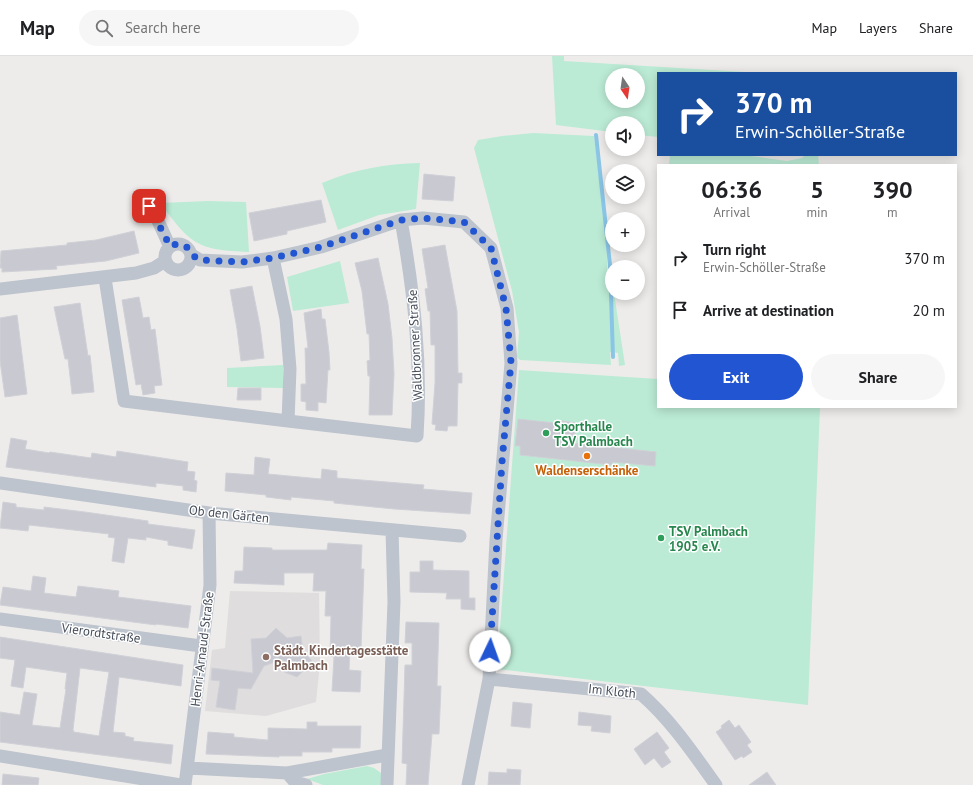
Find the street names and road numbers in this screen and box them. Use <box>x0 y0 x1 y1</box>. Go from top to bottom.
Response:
street label: Waldbronner Straße <box>404 289 426 401</box>
street label: Ob den Gärten <box>188 501 270 527</box>
street label: Henri-Arnaud-Straße <box>187 591 217 707</box>
street label: Vierordtstraße <box>59 619 142 647</box>
street label: Im Kloth <box>587 680 637 702</box>

